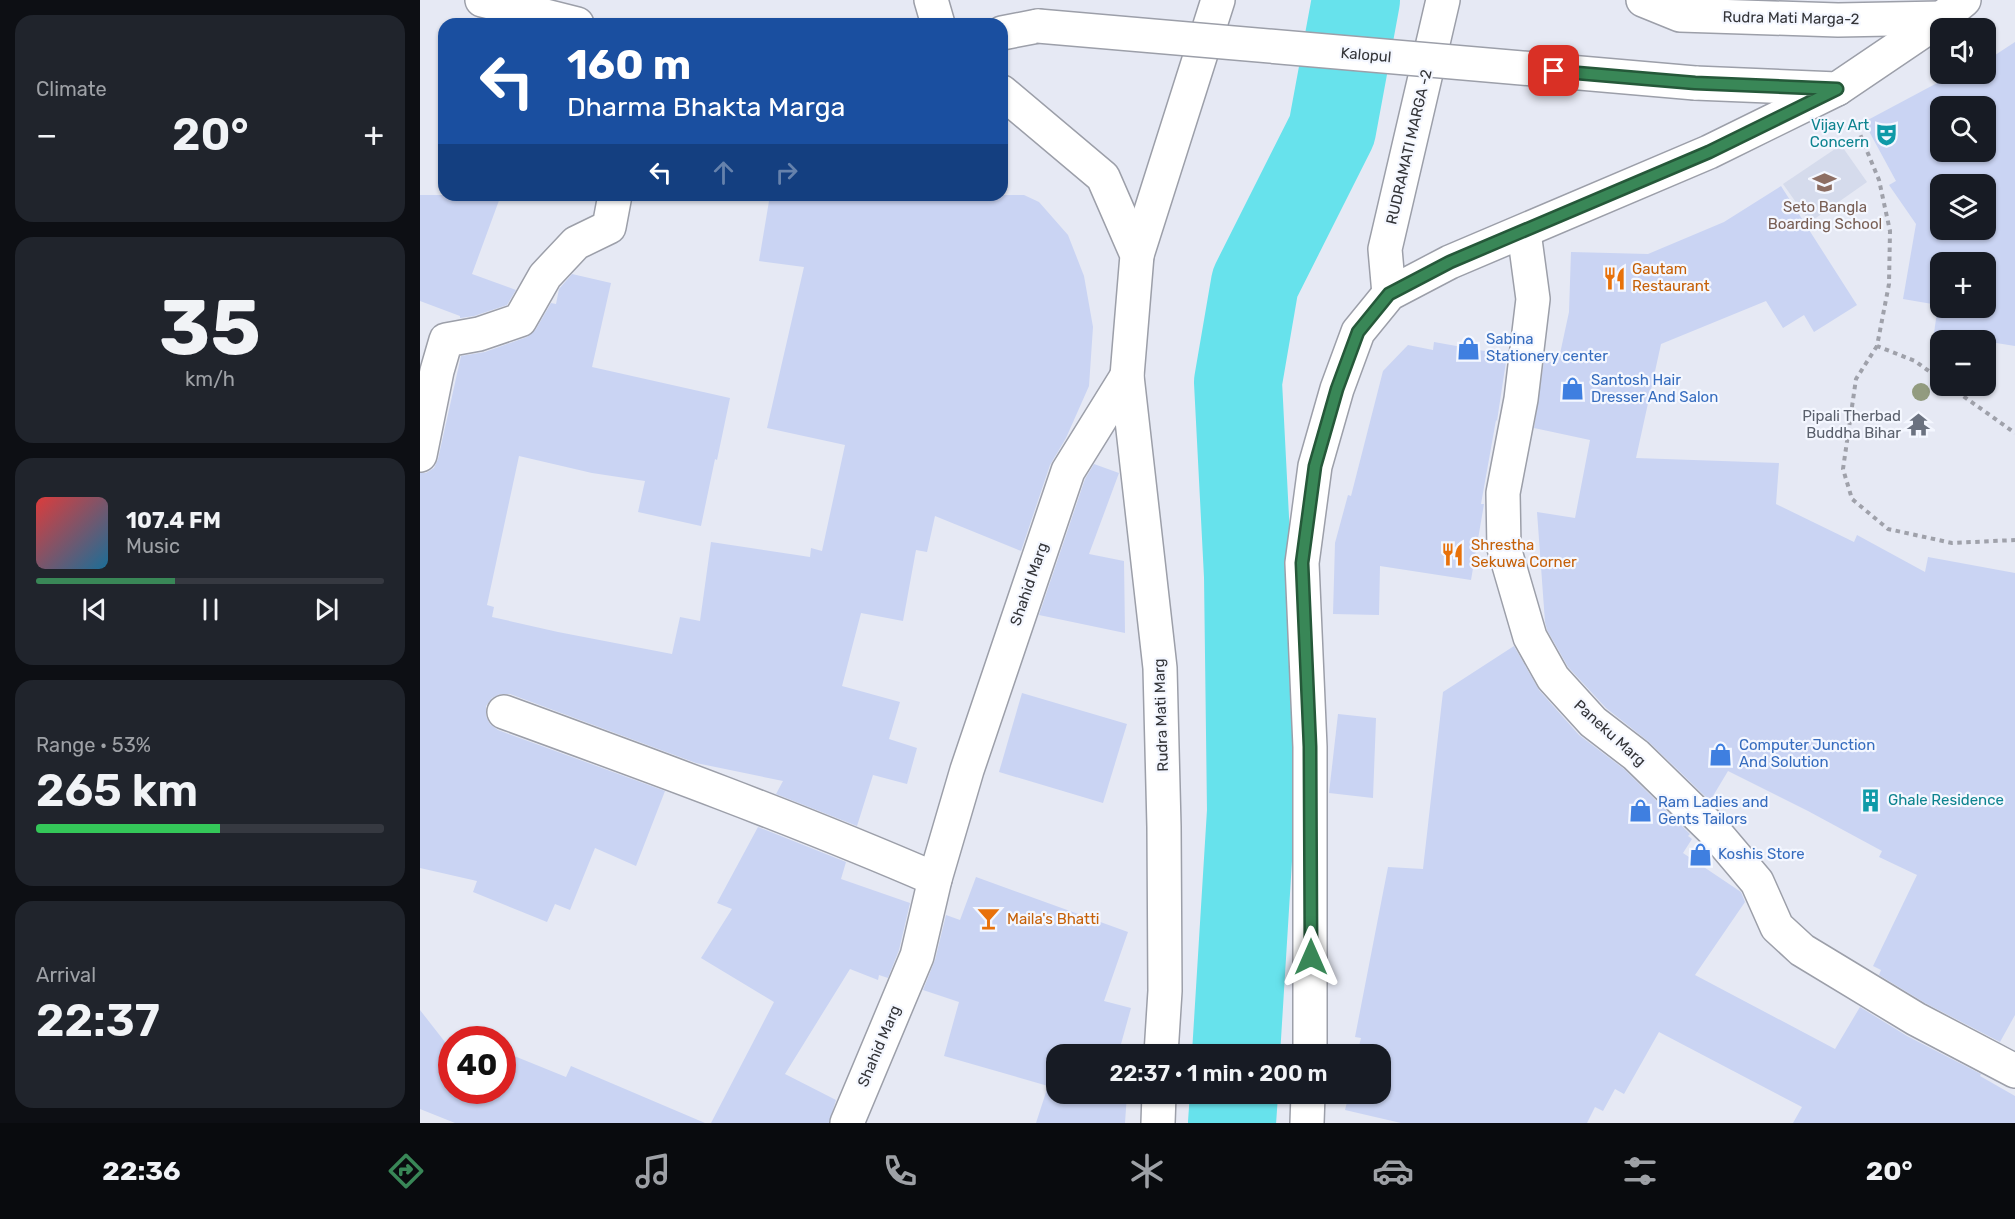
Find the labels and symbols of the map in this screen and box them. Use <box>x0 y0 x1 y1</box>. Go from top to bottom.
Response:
street label: Rudra Mati Marga-2 <box>1722 8 1860 28</box>
street label: Kalopul <box>1340 44 1392 66</box>
pin <box>1528 45 1579 96</box>
street label: RUDRAMATI MARGA -2 <box>1382 68 1436 226</box>
place label: Vijay Art Concern <box>1810 116 1869 151</box>
theatre icon: Vijay Art Concern <box>1874 121 1900 147</box>
school or university icon: Seto Bangla Boarding School <box>1812 170 1838 196</box>
place label: Seto Bangla Boarding School <box>1768 198 1882 233</box>
place label: Gautam Restaurant <box>1632 260 1710 295</box>
restaurant icon: Gautam Restaurant <box>1601 265 1627 291</box>
place label: Sabina Stationery center <box>1486 330 1608 365</box>
shop icon: Sabina Stationery center <box>1455 335 1481 361</box>
place label: Santosh Hair Dresser And Salon <box>1591 371 1718 406</box>
shop icon: Santosh Hair Dresser And Salon <box>1560 376 1586 402</box>
place label: Pipali Therbad Buddha Bihar <box>1802 407 1901 442</box>
temple icon: Pipali Therbad Buddha Bihar <box>1906 412 1932 438</box>
place label: Shrestha Sekuwa Corner <box>1471 536 1577 571</box>
street label: Shahid Marg <box>1006 540 1052 628</box>
restaurant icon: Shrestha Sekuwa Corner <box>1440 541 1466 567</box>
street label: Rudra Mati Marg <box>1150 658 1172 772</box>
street label: Paneku Marg <box>1570 696 1650 770</box>
place label: Computer Junction And Solution <box>1739 736 1875 771</box>
shop icon: Computer Junction And Solution <box>1708 741 1734 767</box>
building icon: Ghale Residence <box>1857 787 1883 813</box>
place label: Ghale Residence <box>1888 791 2004 809</box>
place label: Ram Ladies and Gents Tailors <box>1658 793 1768 828</box>
shop icon: Ram Ladies and Gents Tailors <box>1627 798 1653 824</box>
shop icon: Koshis Store <box>1687 841 1713 867</box>
place label: Koshis Store <box>1718 845 1805 863</box>
bar icon: Maila's Bhatti <box>976 906 1002 932</box>
place label: Maila's Bhatti <box>1007 910 1099 928</box>
position arrow <box>1279 925 1343 989</box>
street label: Shahid Marg <box>854 1003 904 1089</box>
speed limit sign: 40 <box>438 1026 516 1104</box>

